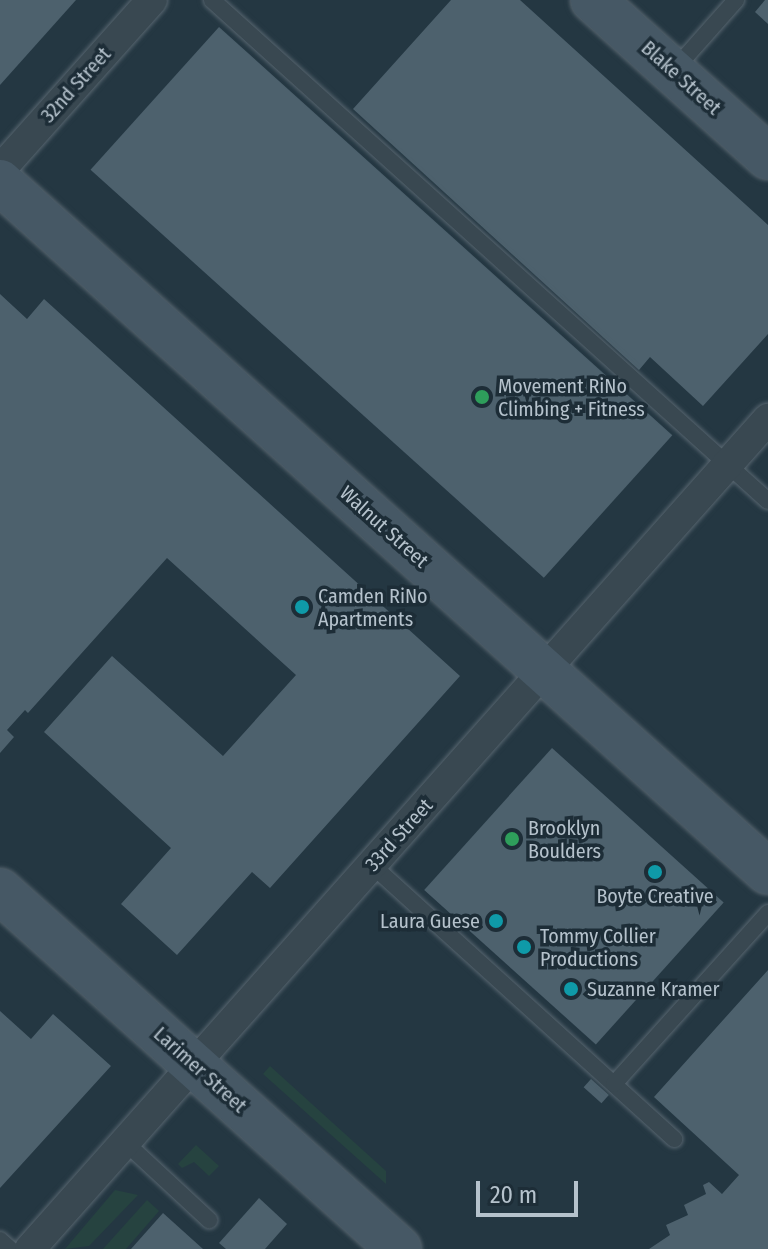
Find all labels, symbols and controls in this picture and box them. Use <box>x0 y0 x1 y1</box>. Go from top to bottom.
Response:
street label: Blake Street <box>636 36 726 120</box>
street label: 32nd Street <box>36 42 116 128</box>
place label: Movement RiNo Climbing + Fitness <box>498 374 645 421</box>
marker: Movement RiNo Climbing + Fitness <box>473 388 491 406</box>
street label: Walnut Street <box>335 481 433 573</box>
place label: Camden RiNo Apartments <box>318 584 428 631</box>
marker: Camden RiNo Apartments <box>293 598 311 616</box>
street label: 33rd Street <box>360 794 438 876</box>
place label: Brooklyn Boulders <box>528 816 601 863</box>
marker: Brooklyn Boulders <box>503 830 521 848</box>
marker: Boyte Creative <box>646 863 664 881</box>
place label: Boyte Creative <box>596 884 714 908</box>
place label: Laura Guese <box>380 909 480 933</box>
marker: Laura Guese <box>487 912 505 930</box>
place label: Tommy Collier Productions <box>540 924 656 971</box>
marker: Tommy Collier Productions <box>515 938 533 956</box>
place label: Suzanne Kramer <box>587 977 719 1001</box>
marker: Suzanne Kramer <box>562 980 580 998</box>
street label: Larimer Street <box>149 1022 251 1118</box>
scale bar <box>480 1165 582 1215</box>
text: 20 m <box>490 1181 537 1209</box>

